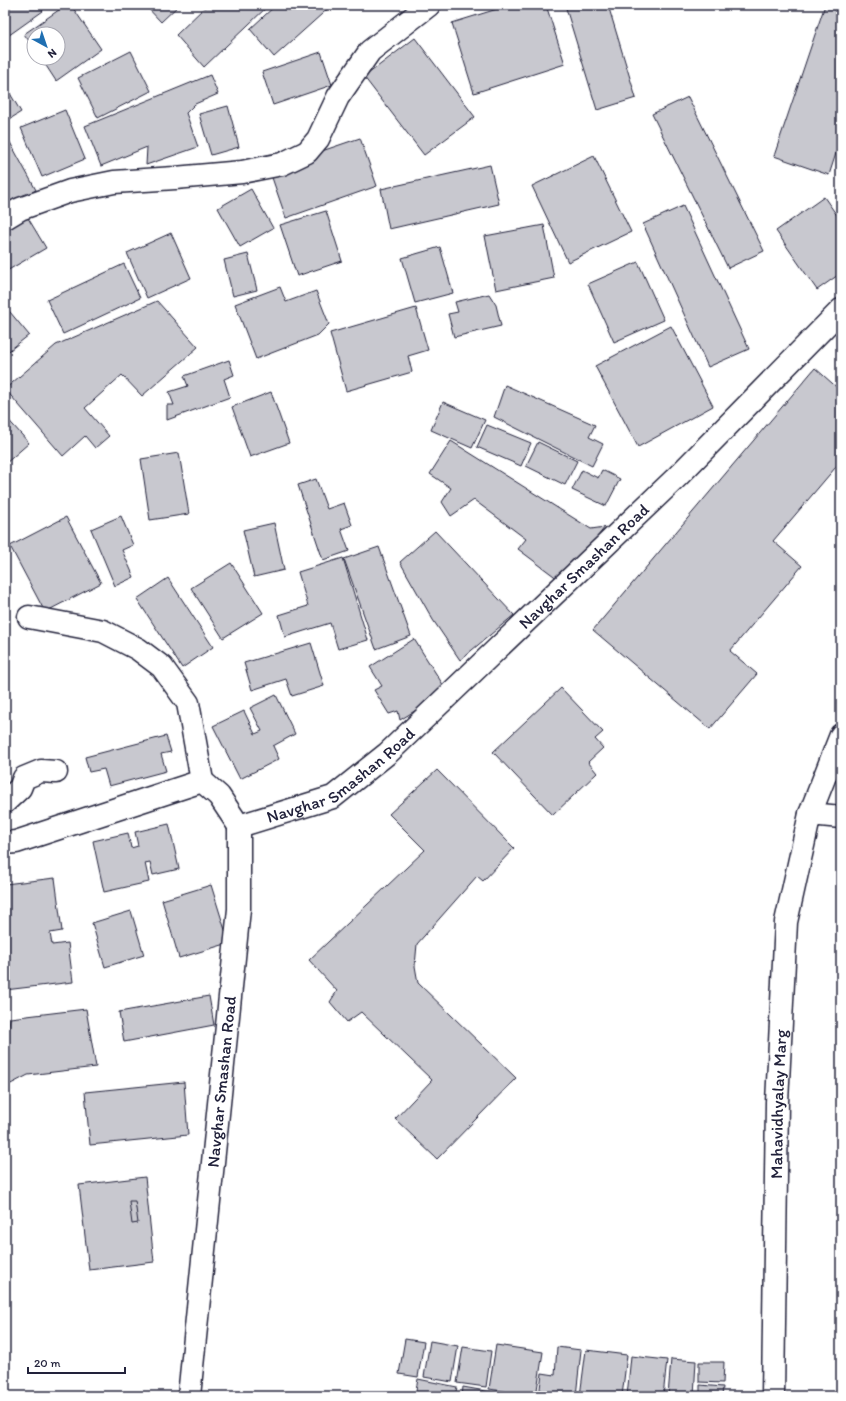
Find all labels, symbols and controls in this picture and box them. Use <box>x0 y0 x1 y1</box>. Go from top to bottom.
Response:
north arrow <box>26 26 66 66</box>
text: N <box>45 46 59 61</box>
street label: Navghar Smashan Road <box>514 499 653 633</box>
street label: Navghar Smashan Road <box>264 723 419 827</box>
street label: Navghar Smashan Road <box>203 994 240 1168</box>
street label: Mahavidhyalay Marg <box>766 1029 791 1179</box>
scale bar <box>28 1349 125 1375</box>
text: 20 m <box>34 1356 61 1370</box>

